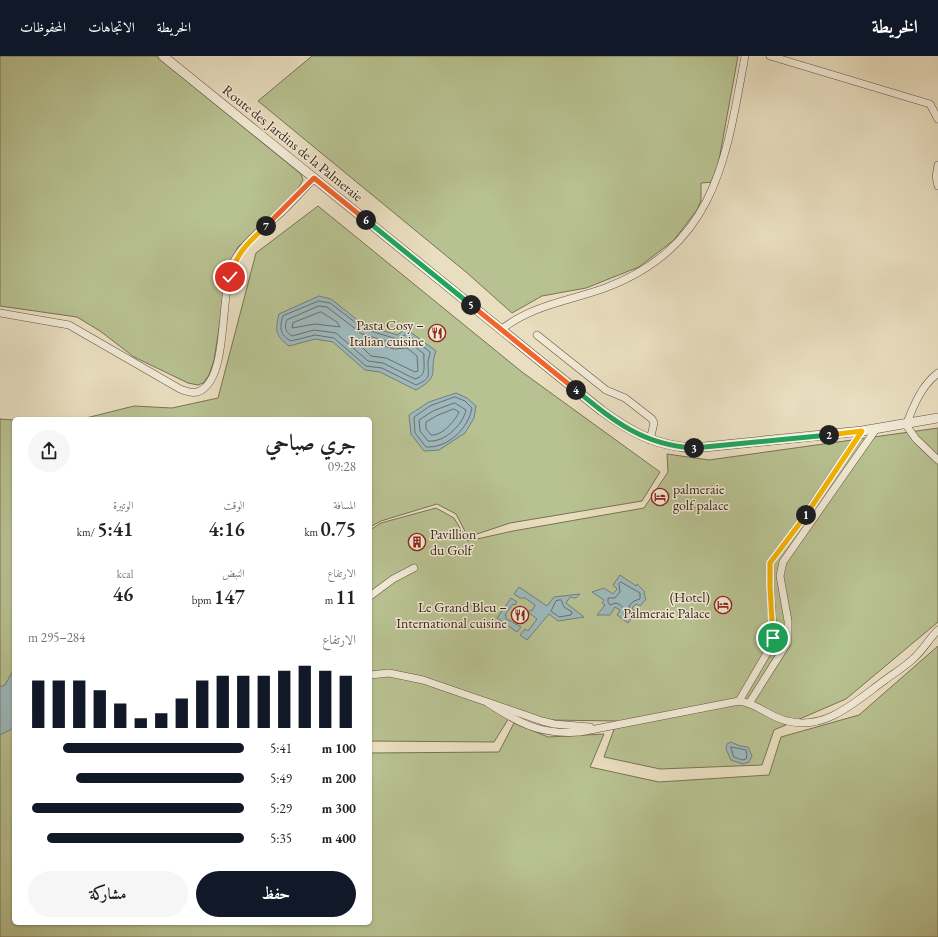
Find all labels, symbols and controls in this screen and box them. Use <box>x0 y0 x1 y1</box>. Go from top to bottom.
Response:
text: الخريطة <box>872 14 918 39</box>
text: المحفوظات <box>20 18 66 36</box>
text: الاتجاهات <box>88 18 135 36</box>
text: الخريطة <box>157 18 191 36</box>
street label: Route des Jardins de la Palmeraie <box>219 81 367 206</box>
pin: 6 <box>356 210 376 230</box>
text: 6 <box>363 213 369 227</box>
pin: 7 <box>256 216 276 236</box>
text: 7 <box>263 219 269 233</box>
pin <box>213 260 247 294</box>
icon: check <box>219 266 241 288</box>
pin: 5 <box>461 295 481 315</box>
text: 5 <box>468 298 474 312</box>
place label: Pasta Cosy – Italian cuisine <box>349 316 425 350</box>
restaurant icon: Pasta Cosy – Italian cuisine <box>427 323 447 343</box>
pin: 4 <box>566 380 586 400</box>
text: 4 <box>573 383 579 397</box>
pin: 2 <box>819 425 839 445</box>
text: جري صباحي <box>265 428 356 457</box>
text: 2 <box>826 428 832 442</box>
button: share <box>28 430 70 472</box>
pin: 3 <box>684 438 704 458</box>
text: 3 <box>691 441 697 455</box>
text: 09:28 <box>328 458 356 475</box>
place label: palmeraie golf palace <box>673 480 729 514</box>
hotel icon: palmeraie golf palace <box>650 487 670 507</box>
text: الوتيرة <box>113 498 133 512</box>
text: الوقت <box>224 498 245 512</box>
text: المسافة <box>334 498 356 512</box>
pin: 1 <box>796 505 816 525</box>
text: 1 <box>803 508 809 522</box>
text: 5:41 <box>97 516 133 542</box>
text: 4:16 <box>208 516 245 542</box>
text: 0.75 <box>320 516 356 542</box>
text: /km <box>77 525 97 539</box>
text: km <box>304 525 320 539</box>
place label: Pavillion du Golf <box>430 525 477 559</box>
building icon: Pavillion du Golf <box>407 532 427 552</box>
text: النبض <box>222 566 245 580</box>
text: الارتفاع <box>327 566 356 580</box>
text: kcal <box>117 567 133 581</box>
text: 46 <box>113 581 133 607</box>
text: 147 <box>214 584 245 610</box>
text: 11 <box>335 584 356 610</box>
place label: (Hotel) Palmeraie Palace <box>623 588 711 622</box>
text: bpm <box>192 593 214 607</box>
text: m <box>325 593 335 607</box>
hotel icon: (Hotel) Palmeraie Palace <box>713 595 733 615</box>
place label: Le Grand Bleu – International cuisine <box>396 598 508 632</box>
restaurant icon: Le Grand Bleu – International cuisine <box>510 605 530 625</box>
pin <box>756 621 790 655</box>
icon: arrive <box>762 627 784 649</box>
text: 284–295 m <box>28 629 85 646</box>
text: الارتفاع <box>322 631 356 648</box>
text: 5:41 <box>270 740 292 757</box>
text: 100 m <box>322 740 356 757</box>
text: 5:49 <box>270 770 292 787</box>
text: 200 m <box>322 770 356 787</box>
text: 5:29 <box>270 800 292 817</box>
text: 300 m <box>322 800 356 817</box>
text: 5:35 <box>270 830 292 847</box>
text: 400 m <box>322 830 356 847</box>
button: مشاركة <box>28 871 188 917</box>
button: حفظ <box>196 871 356 917</box>

